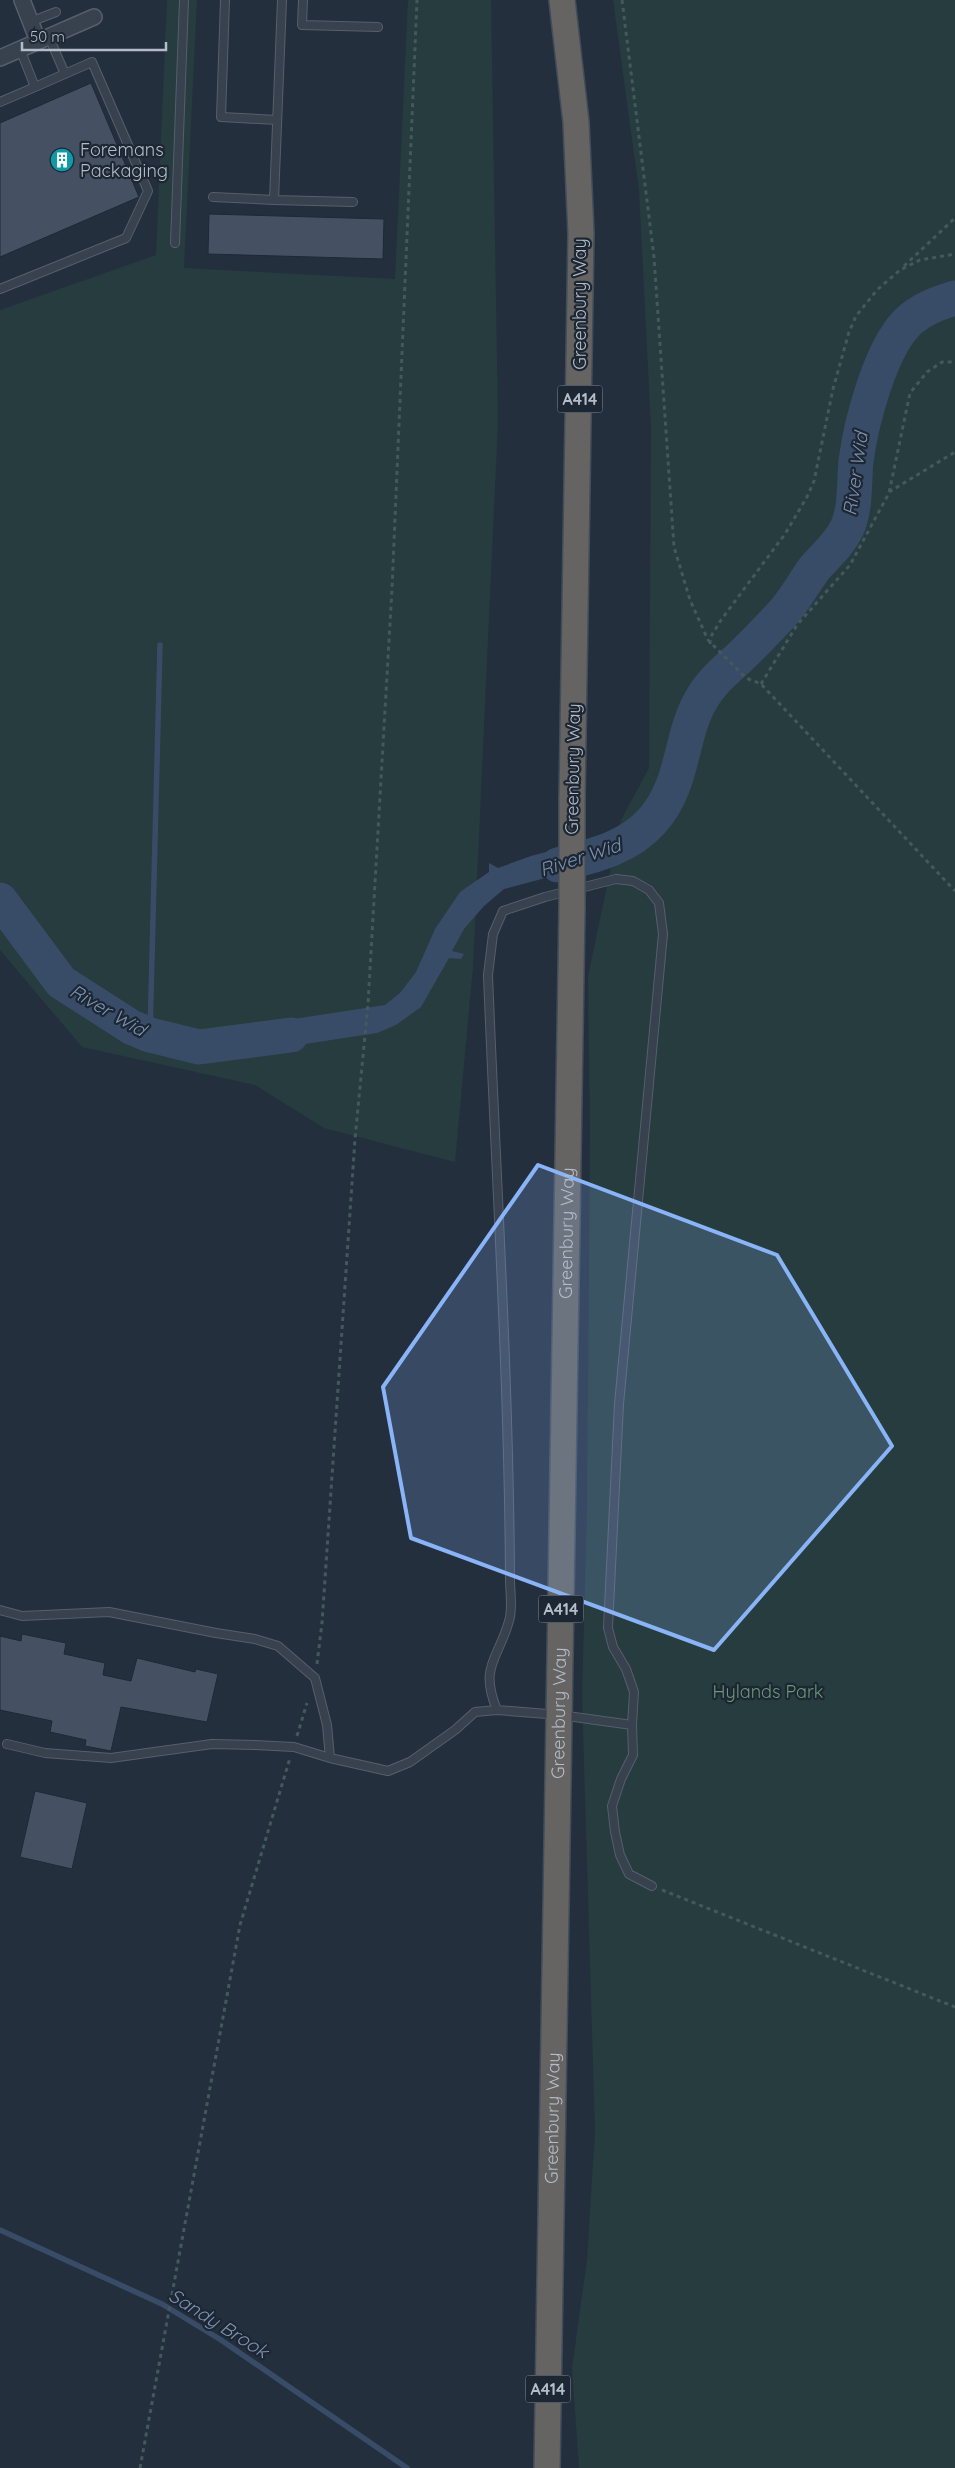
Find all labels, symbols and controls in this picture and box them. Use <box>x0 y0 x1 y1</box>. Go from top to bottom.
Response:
scale bar <box>22 20 166 52</box>
text: 50 m <box>30 27 65 46</box>
place label: Foremans Packaging <box>80 138 168 182</box>
building icon: Foremans Packaging <box>49 147 75 173</box>
street label: Greenbury Way <box>568 238 591 370</box>
road number: A414 <box>558 386 602 412</box>
water label: River Wid <box>837 428 873 517</box>
street label: Greenbury Way <box>560 703 585 835</box>
water label: River Wid <box>536 832 626 881</box>
water label: River Wid <box>66 979 152 1043</box>
street label: Greenbury Way <box>554 1167 579 1299</box>
road number: A414 <box>538 1596 584 1622</box>
street label: Greenbury Way <box>546 1647 571 1779</box>
park label: Hylands Park <box>712 1680 824 1703</box>
street label: Greenbury Way <box>540 2052 565 2184</box>
water label: Sandy Brook <box>165 2283 275 2364</box>
road number: A414 <box>526 2376 570 2402</box>

